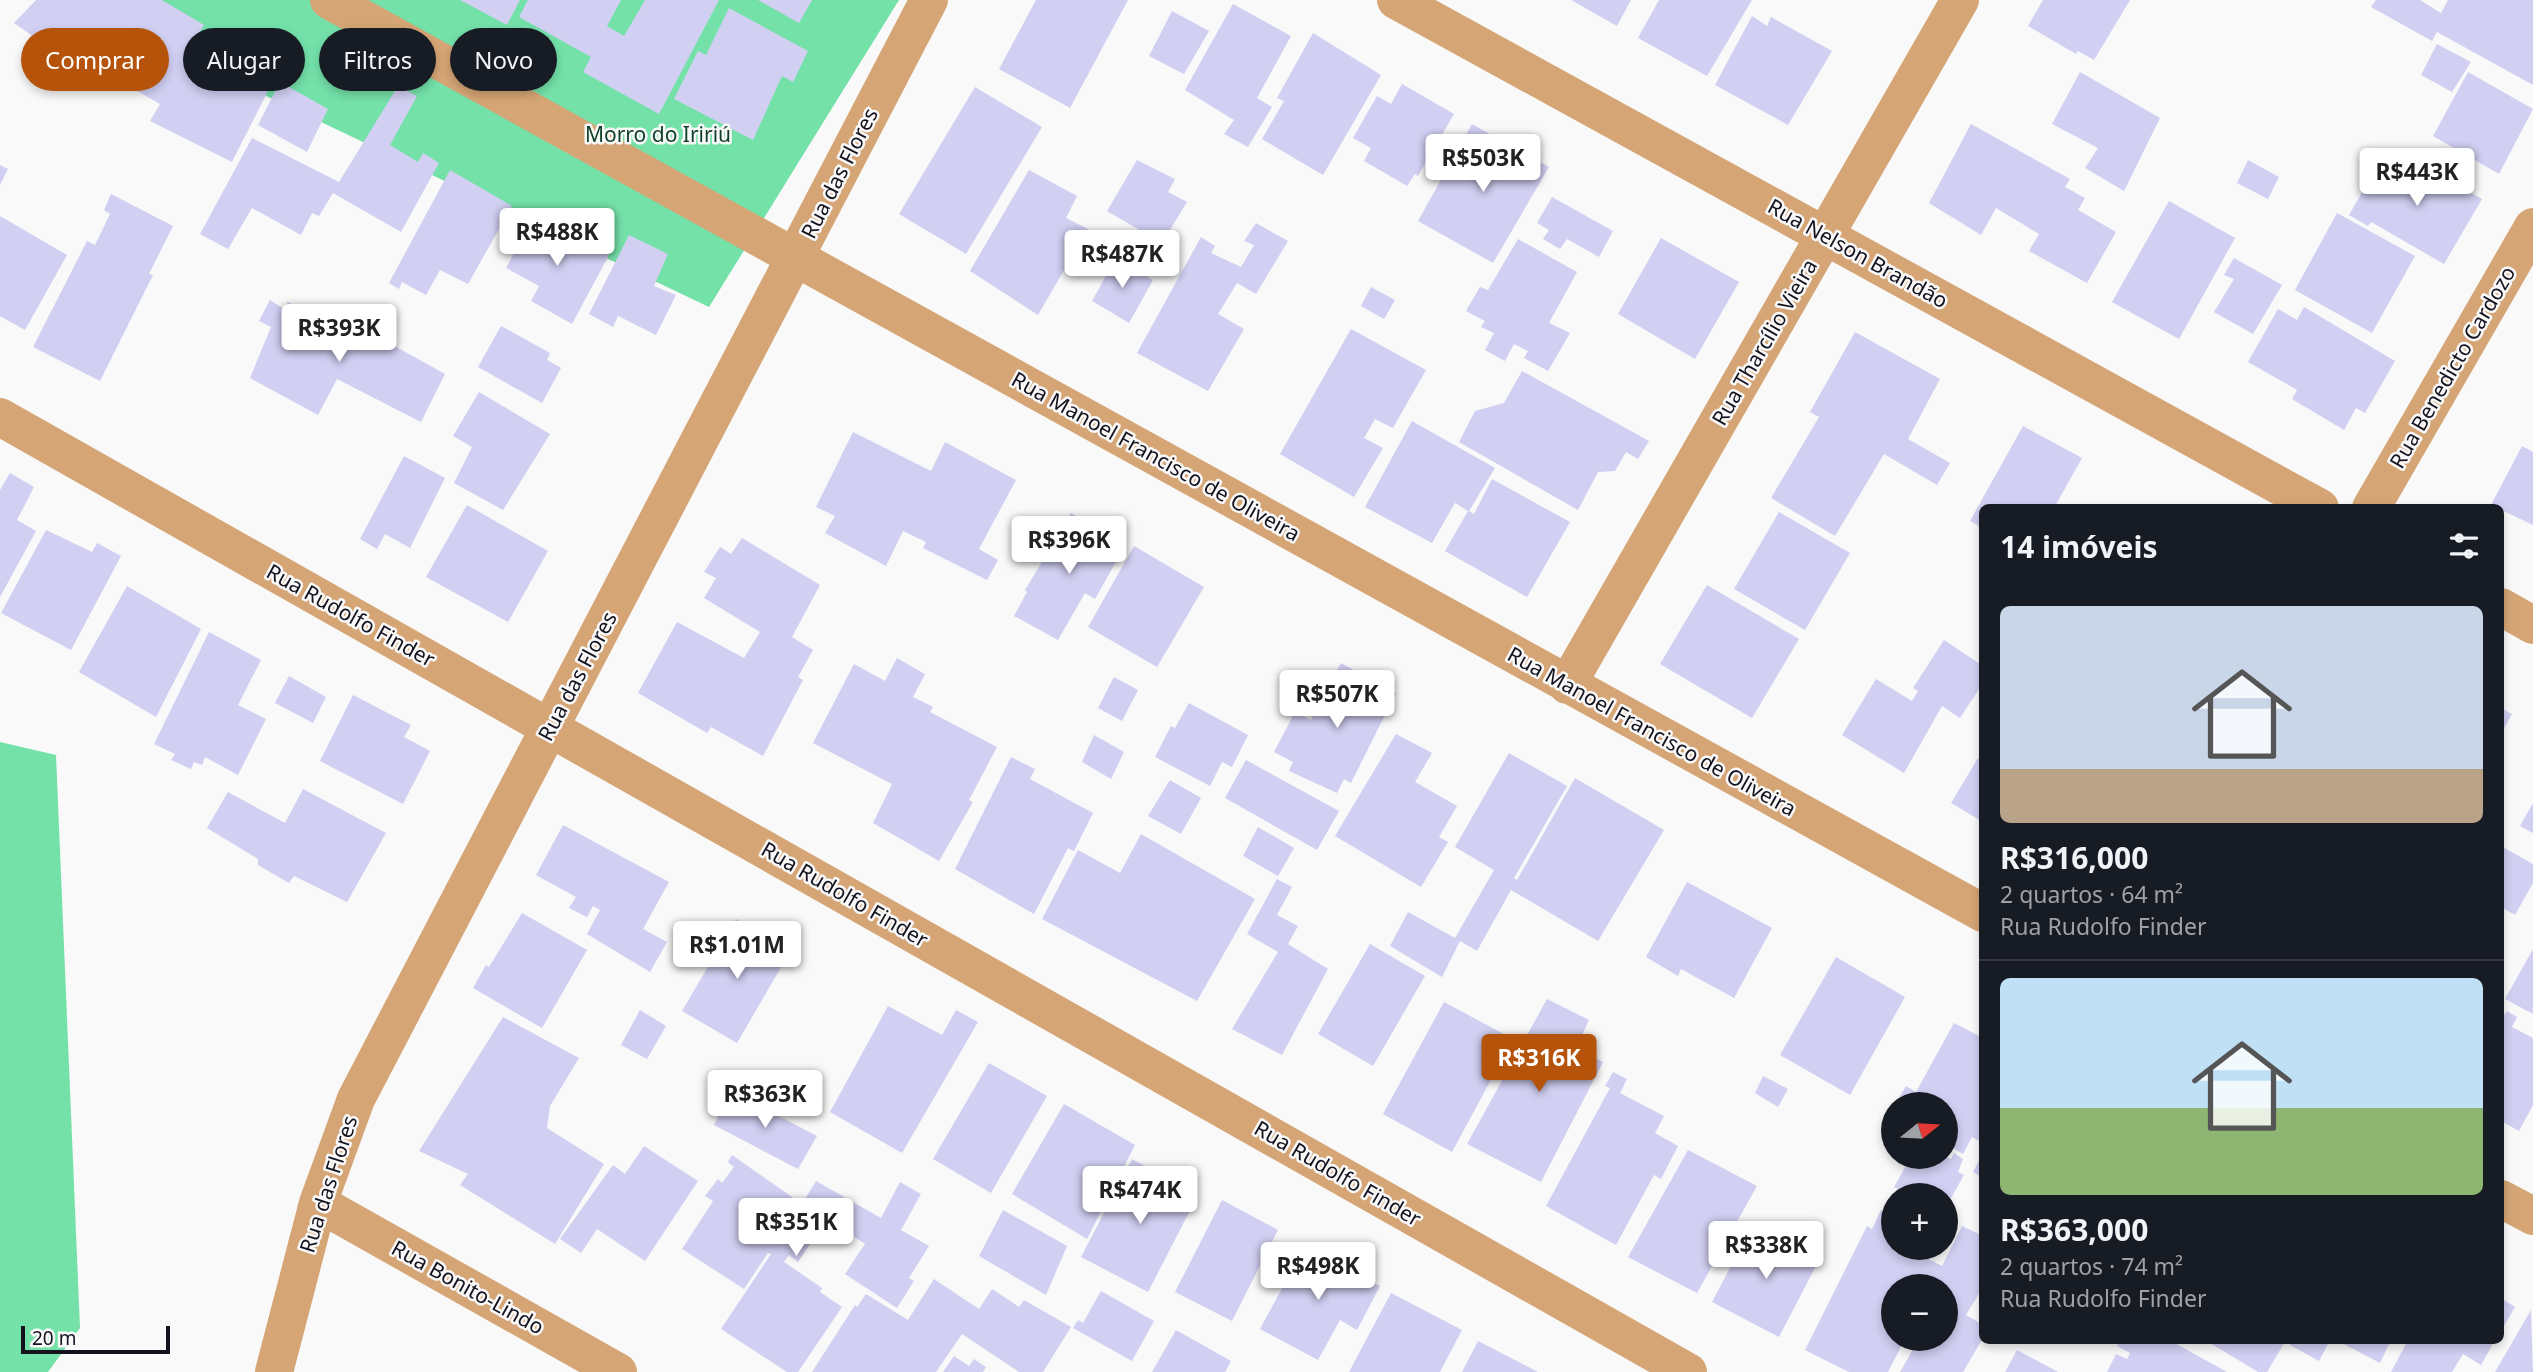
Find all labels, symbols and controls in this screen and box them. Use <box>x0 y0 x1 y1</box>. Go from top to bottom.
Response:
chip: Comprar <box>21 28 169 91</box>
chip: Alugar <box>183 28 305 91</box>
chip: Filtros <box>319 28 436 91</box>
chip: Novo <box>450 28 557 91</box>
street label: Rua das Flores <box>794 103 884 243</box>
park label: Morro do Iririú <box>585 120 731 148</box>
pin: R$503K <box>1426 134 1540 194</box>
text: R$503K <box>1442 141 1524 173</box>
pin: R$443K <box>2360 148 2474 208</box>
text: R$443K <box>2376 155 2458 187</box>
street label: Rua Nelson Brandão <box>1763 192 1953 314</box>
pin: R$488K <box>500 208 614 268</box>
text: R$488K <box>516 215 598 247</box>
pin: R$487K <box>1065 230 1179 290</box>
text: R$487K <box>1081 237 1163 269</box>
street label: Rua Tharcílio Vieira <box>1705 254 1823 430</box>
street label: Rua Benedicto Cardozo <box>2383 261 2521 473</box>
pin: R$393K <box>282 304 396 364</box>
text: R$393K <box>298 311 380 343</box>
street label: Rua Manoel Francisco de Oliveira <box>1007 365 1305 547</box>
pin: R$396K <box>1012 516 1126 576</box>
text: R$396K <box>1028 523 1110 555</box>
text: 14 imóveis <box>2000 526 2158 567</box>
icon: filters <box>2445 527 2483 565</box>
street label: Rua Rudolfo Finder <box>262 557 440 673</box>
street label: Rua das Flores <box>531 606 623 746</box>
street label: Rua Manoel Francisco de Oliveira <box>1503 640 1801 822</box>
icon: home <box>2179 651 2305 777</box>
pin: R$507K <box>1280 670 1394 730</box>
text: R$507K <box>1296 677 1378 709</box>
street label: Rua Rudolfo Finder <box>756 835 934 953</box>
text: R$316,000 <box>2000 837 2148 878</box>
text: 2 quartos · 64 m² <box>2000 878 2183 910</box>
text: Rua Rudolfo Finder <box>2000 910 2206 942</box>
pin: R$1.01M <box>672 922 802 981</box>
text: R$1.01M <box>689 928 785 960</box>
icon: home <box>2179 1023 2305 1149</box>
pin: R$316K <box>1482 1034 1596 1094</box>
text: R$316K <box>1498 1041 1580 1073</box>
pin: R$363K <box>708 1070 822 1130</box>
text: R$363K <box>724 1077 806 1109</box>
north arrow <box>1881 1092 1958 1169</box>
map controls <box>1881 1092 1958 1351</box>
street label: Rua das Flores <box>293 1112 363 1256</box>
street label: Rua Rudolfo Finder <box>1249 1114 1427 1232</box>
pin: R$474K <box>1083 1166 1197 1226</box>
text: R$474K <box>1099 1173 1181 1205</box>
button: + <box>1881 1183 1958 1260</box>
pin: R$351K <box>739 1198 853 1258</box>
text: R$351K <box>755 1205 837 1237</box>
text: R$363,000 <box>2000 1209 2148 1250</box>
pin: R$338K <box>1709 1222 1823 1281</box>
text: R$338K <box>1725 1228 1807 1260</box>
street label: Rua Bonito-Lindo <box>387 1234 549 1340</box>
pin: R$498K <box>1261 1242 1375 1302</box>
text: R$498K <box>1277 1249 1359 1281</box>
text: 2 quartos · 74 m² <box>2000 1250 2183 1282</box>
button: − <box>1881 1274 1958 1351</box>
text: Rua Rudolfo Finder <box>2000 1282 2206 1314</box>
scale bar <box>21 1323 170 1355</box>
text: 20 m <box>32 1325 76 1351</box>

